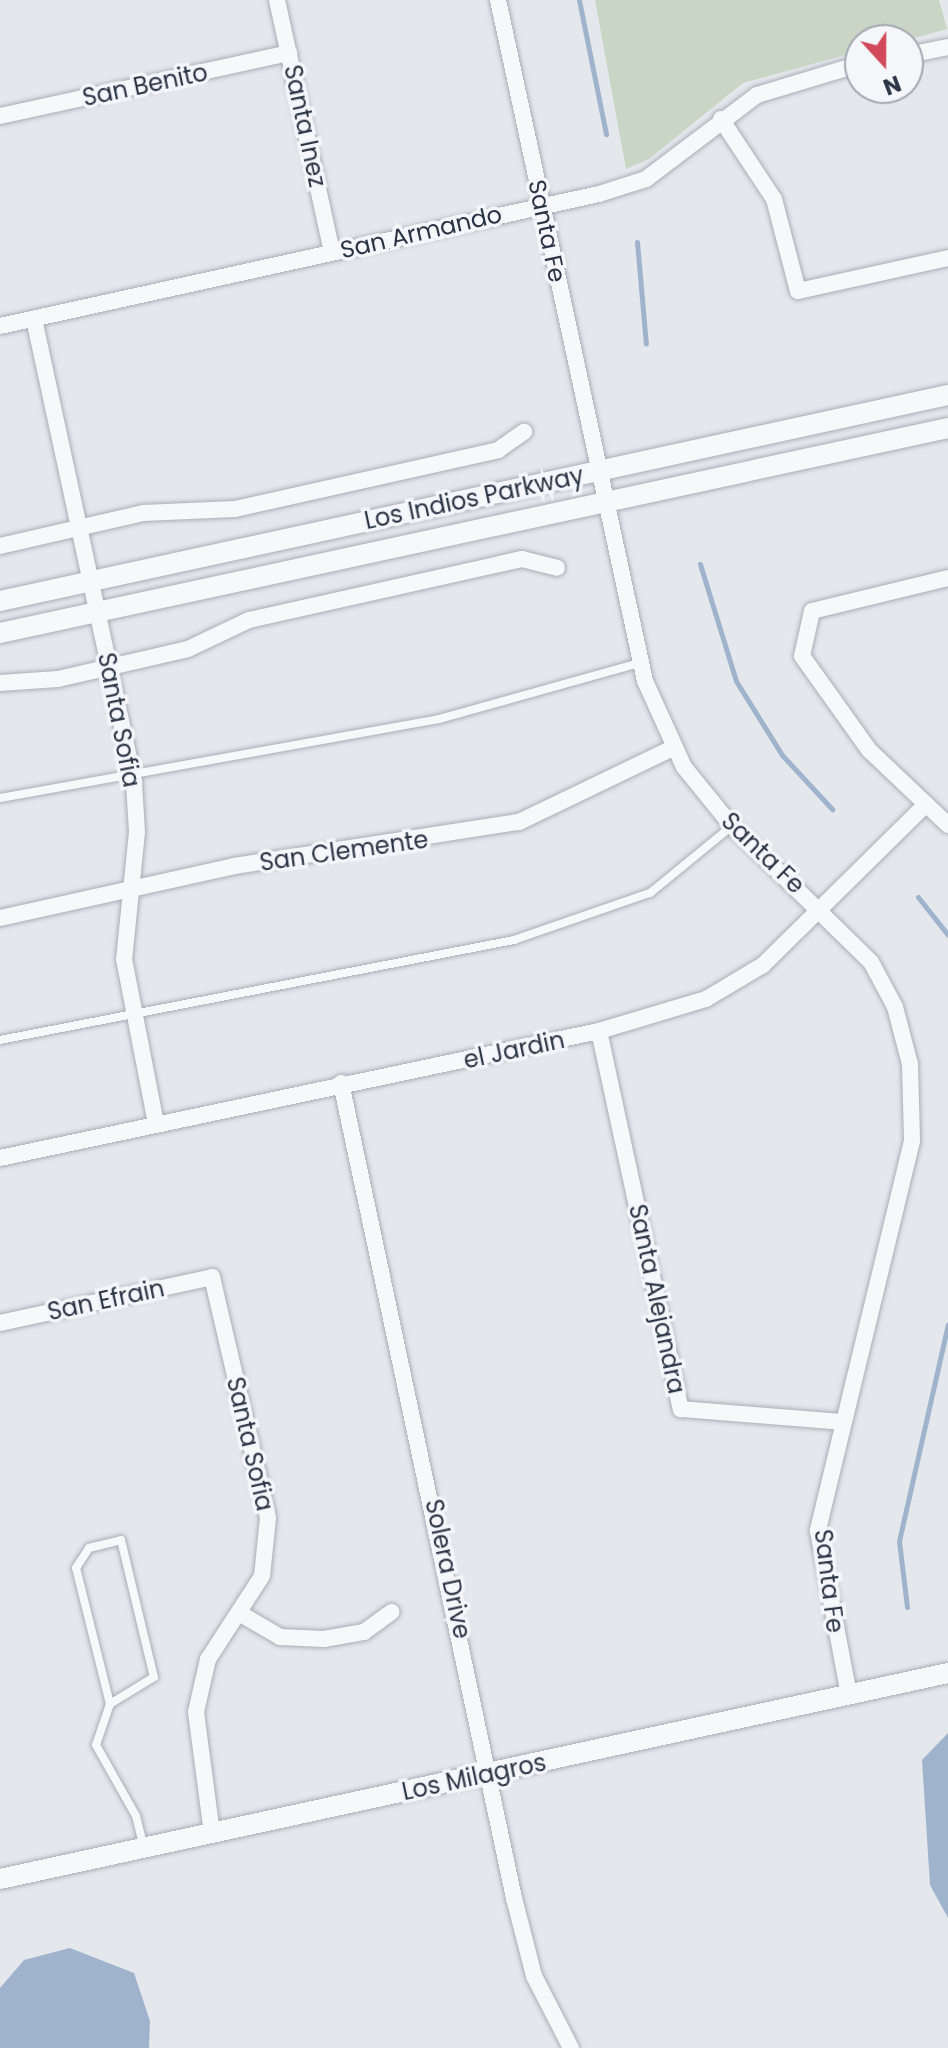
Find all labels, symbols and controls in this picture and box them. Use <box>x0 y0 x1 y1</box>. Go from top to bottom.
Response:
north arrow <box>844 24 924 104</box>
street label: San Benito <box>80 58 210 112</box>
street label: Santa Inez <box>278 62 332 190</box>
text: N <box>879 68 905 102</box>
street label: Santa Fe <box>522 177 572 285</box>
street label: San Armando <box>337 199 505 265</box>
street label: Los Indios Parkway <box>362 461 586 535</box>
street label: Santa Sofia <box>92 650 146 790</box>
street label: Santa Fe <box>716 807 810 899</box>
street label: San Clemente <box>258 825 430 877</box>
street label: el Jardin <box>461 1025 567 1075</box>
street label: Santa Alejandra <box>623 1202 691 1396</box>
street label: San Efrain <box>45 1274 167 1326</box>
street label: Santa Sofia <box>221 1374 279 1514</box>
street label: Solera Drive <box>419 1497 477 1641</box>
street label: Santa Fe <box>808 1528 850 1634</box>
street label: Los Milagros <box>399 1748 549 1806</box>

